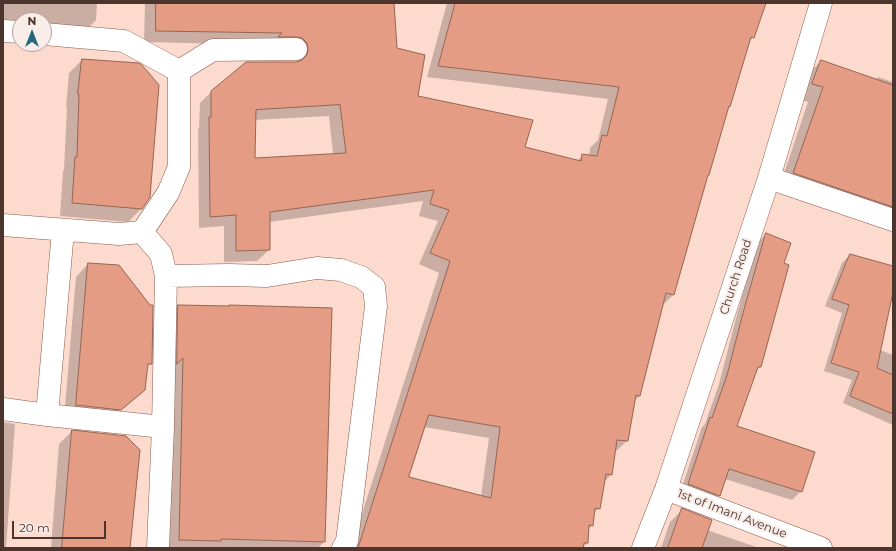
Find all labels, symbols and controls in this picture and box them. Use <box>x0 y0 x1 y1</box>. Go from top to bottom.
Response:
north arrow <box>12 12 52 52</box>
text: N <box>28 14 36 28</box>
street label: Church Road <box>717 237 755 317</box>
street label: 1st of Imani Avenue <box>675 486 789 542</box>
scale bar <box>14 513 108 539</box>
text: 20 m <box>19 520 50 535</box>

